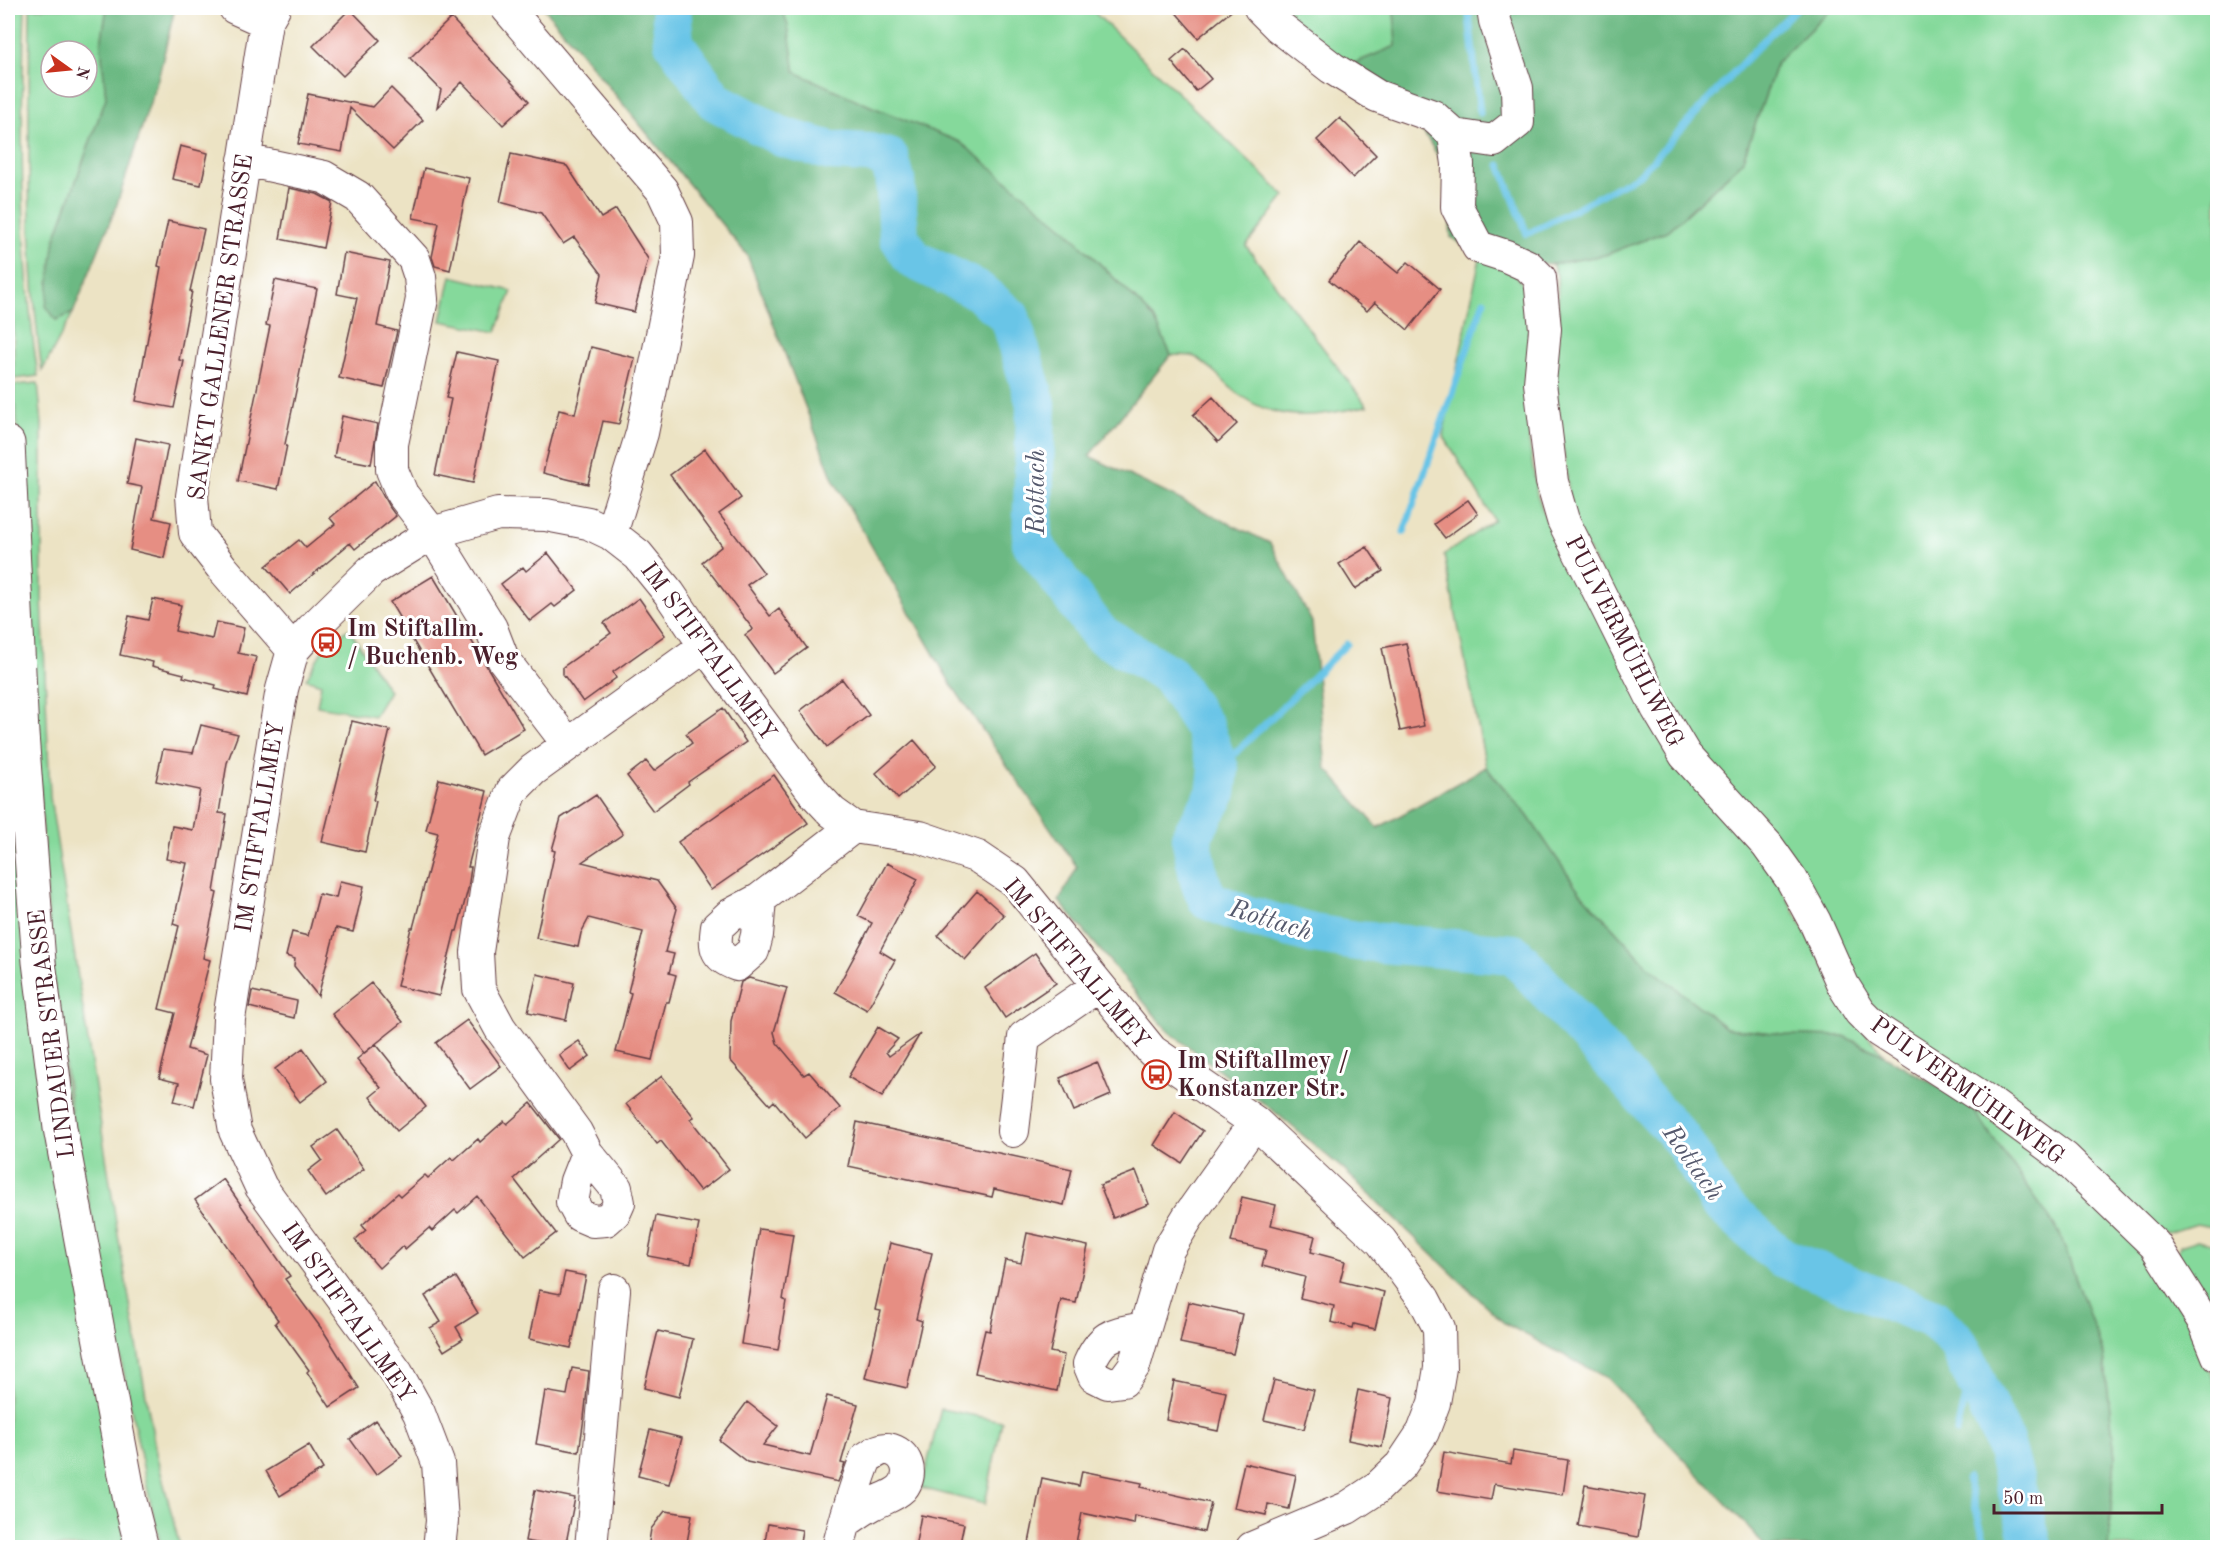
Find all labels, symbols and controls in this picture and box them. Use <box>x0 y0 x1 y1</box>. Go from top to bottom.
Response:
north arrow <box>39 39 99 99</box>
text: N <box>72 64 91 81</box>
street label: SANKT GALLENER STRASSE <box>186 153 258 502</box>
water label: Rottach <box>1024 449 1050 536</box>
street label: PULVERMÜHLWEG <box>1560 531 1690 751</box>
street label: IM STIFTALLMEY <box>635 559 780 746</box>
place label: Im Stiftallm. / Buchenb. Weg <box>347 618 519 670</box>
bus stop icon: Im Stiftallm. / Buchenb. Weg <box>310 626 342 658</box>
street label: IM STIFTALLMEY <box>232 720 290 935</box>
street label: IM STIFTALLMEY <box>998 875 1153 1054</box>
water label: Rottach <box>1225 896 1315 946</box>
street label: LINDAUER STRASSE <box>26 908 80 1160</box>
street label: PULVERMÜHLWEG <box>1865 1010 2071 1170</box>
place label: Im Stiftallmey / Konstanzer Str. <box>1177 1050 1349 1102</box>
bus stop icon: Im Stiftallmey / Konstanzer Str. <box>1140 1058 1172 1090</box>
water label: Rottach <box>1657 1120 1728 1206</box>
street label: IM STIFTALLMEY <box>276 1219 419 1408</box>
scale bar <box>1994 1477 2162 1515</box>
text: 50 m <box>2003 1490 2043 1508</box>

